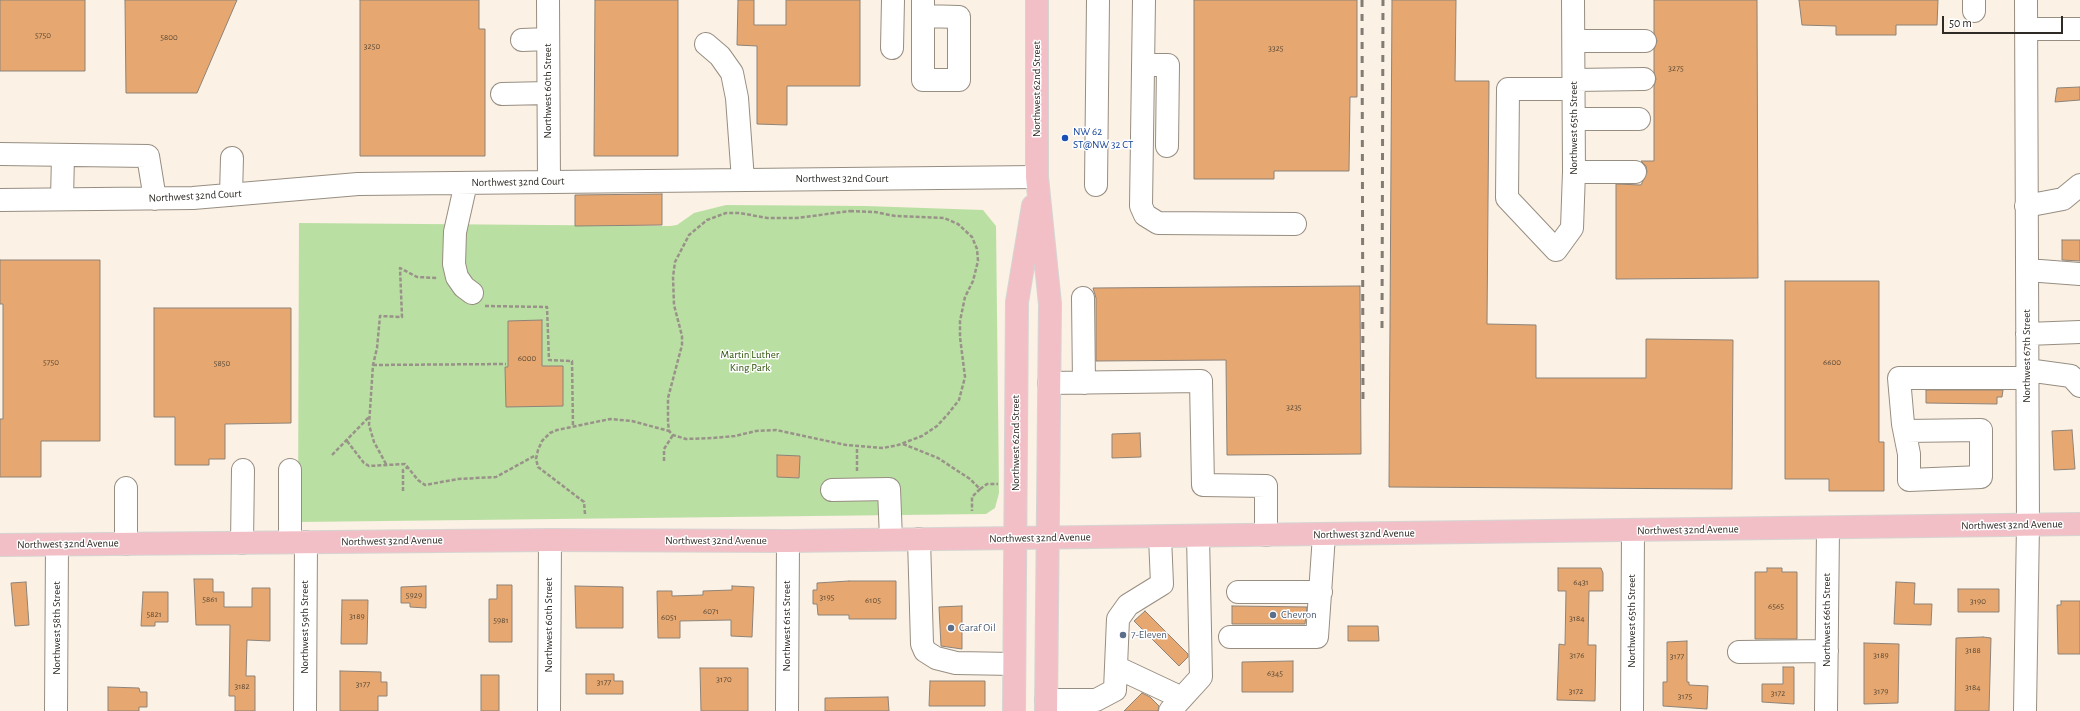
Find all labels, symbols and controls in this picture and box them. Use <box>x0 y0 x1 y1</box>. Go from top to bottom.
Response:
scale bar <box>1944 8 2065 34</box>
text: 50 m <box>1949 17 1972 29</box>
house number: 5750 <box>35 30 51 40</box>
house number: 5800 <box>160 32 178 42</box>
house number: 3250 <box>364 41 380 51</box>
street label: Northwest 62nd Street <box>1030 41 1044 137</box>
house number: 3325 <box>1268 43 1284 53</box>
street label: Northwest 60th Street <box>541 44 555 138</box>
house number: 3275 <box>1668 63 1684 73</box>
street label: Northwest 65th Street <box>1567 81 1581 175</box>
place label: NW 62 ST@NW 32 CT <box>1073 125 1133 151</box>
marker: NW 62 ST@NW 32 CT <box>1060 133 1070 143</box>
street label: Northwest 32nd Court <box>795 172 889 186</box>
street label: Northwest 32nd Court <box>471 175 565 189</box>
street label: Northwest 32nd Court <box>148 187 242 205</box>
street label: Northwest 67th Street <box>2020 309 2034 403</box>
park label: Martin Luther King Park <box>721 348 779 374</box>
house number: 6000 <box>518 353 536 363</box>
house number: 5750 <box>43 357 59 367</box>
house number: 6600 <box>1823 357 1841 367</box>
house number: 5850 <box>214 358 230 368</box>
street label: Northwest 62nd Street <box>1009 395 1023 491</box>
house number: 3235 <box>1286 402 1302 412</box>
street label: Northwest 32nd Avenue <box>1961 518 2063 532</box>
street label: Northwest 32nd Avenue <box>1637 523 1739 537</box>
street label: Northwest 32nd Avenue <box>1313 527 1415 541</box>
street label: Northwest 32nd Avenue <box>989 531 1091 545</box>
street label: Northwest 32nd Avenue <box>341 534 443 548</box>
street label: Northwest 32nd Avenue <box>665 534 767 548</box>
street label: Northwest 32nd Avenue <box>17 537 119 551</box>
street label: Northwest 66th Street <box>1820 573 1834 667</box>
street label: Northwest 65th Street <box>1625 574 1639 668</box>
house number: 6431 <box>1573 577 1589 587</box>
street label: Northwest 60th Street <box>542 578 556 672</box>
street label: Northwest 59th Street <box>298 580 312 674</box>
street label: Northwest 61st Street <box>780 580 794 672</box>
street label: Northwest 58th Street <box>50 581 64 675</box>
house number: 5929 <box>406 590 422 600</box>
house number: 3195 <box>820 592 834 602</box>
house number: 5861 <box>202 594 218 604</box>
house number: 6105 <box>865 595 881 605</box>
house number: 3190 <box>1970 596 1986 606</box>
house number: 6565 <box>1768 601 1784 611</box>
house number: 6071 <box>703 606 719 616</box>
place label: Chevron <box>1281 608 1317 622</box>
house number: 5821 <box>146 609 162 619</box>
marker: Chevron <box>1268 610 1278 620</box>
house number: 3189 <box>349 611 365 621</box>
house number: 6051 <box>661 612 677 622</box>
house number: 3184 <box>1569 613 1585 623</box>
house number: 5981 <box>493 615 509 625</box>
place label: Caraf Oil <box>959 621 996 635</box>
marker: Caraf Oil <box>946 623 956 633</box>
place label: 7-Eleven <box>1131 628 1167 642</box>
marker: 7-Eleven <box>1118 630 1128 640</box>
house number: 3188 <box>1965 645 1981 655</box>
house number: 3176 <box>1570 650 1584 660</box>
house number: 3189 <box>1873 650 1889 660</box>
house number: 3177 <box>1670 651 1684 661</box>
house number: 6345 <box>1267 668 1283 678</box>
house number: 3170 <box>716 674 732 684</box>
house number: 3177 <box>597 677 611 687</box>
house number: 3177 <box>356 679 370 689</box>
house number: 3182 <box>234 681 250 691</box>
house number: 3184 <box>1965 682 1981 692</box>
house number: 3172 <box>1569 686 1583 696</box>
house number: 3179 <box>1874 686 1888 696</box>
house number: 3172 <box>1771 688 1785 698</box>
house number: 3175 <box>1678 691 1692 701</box>

